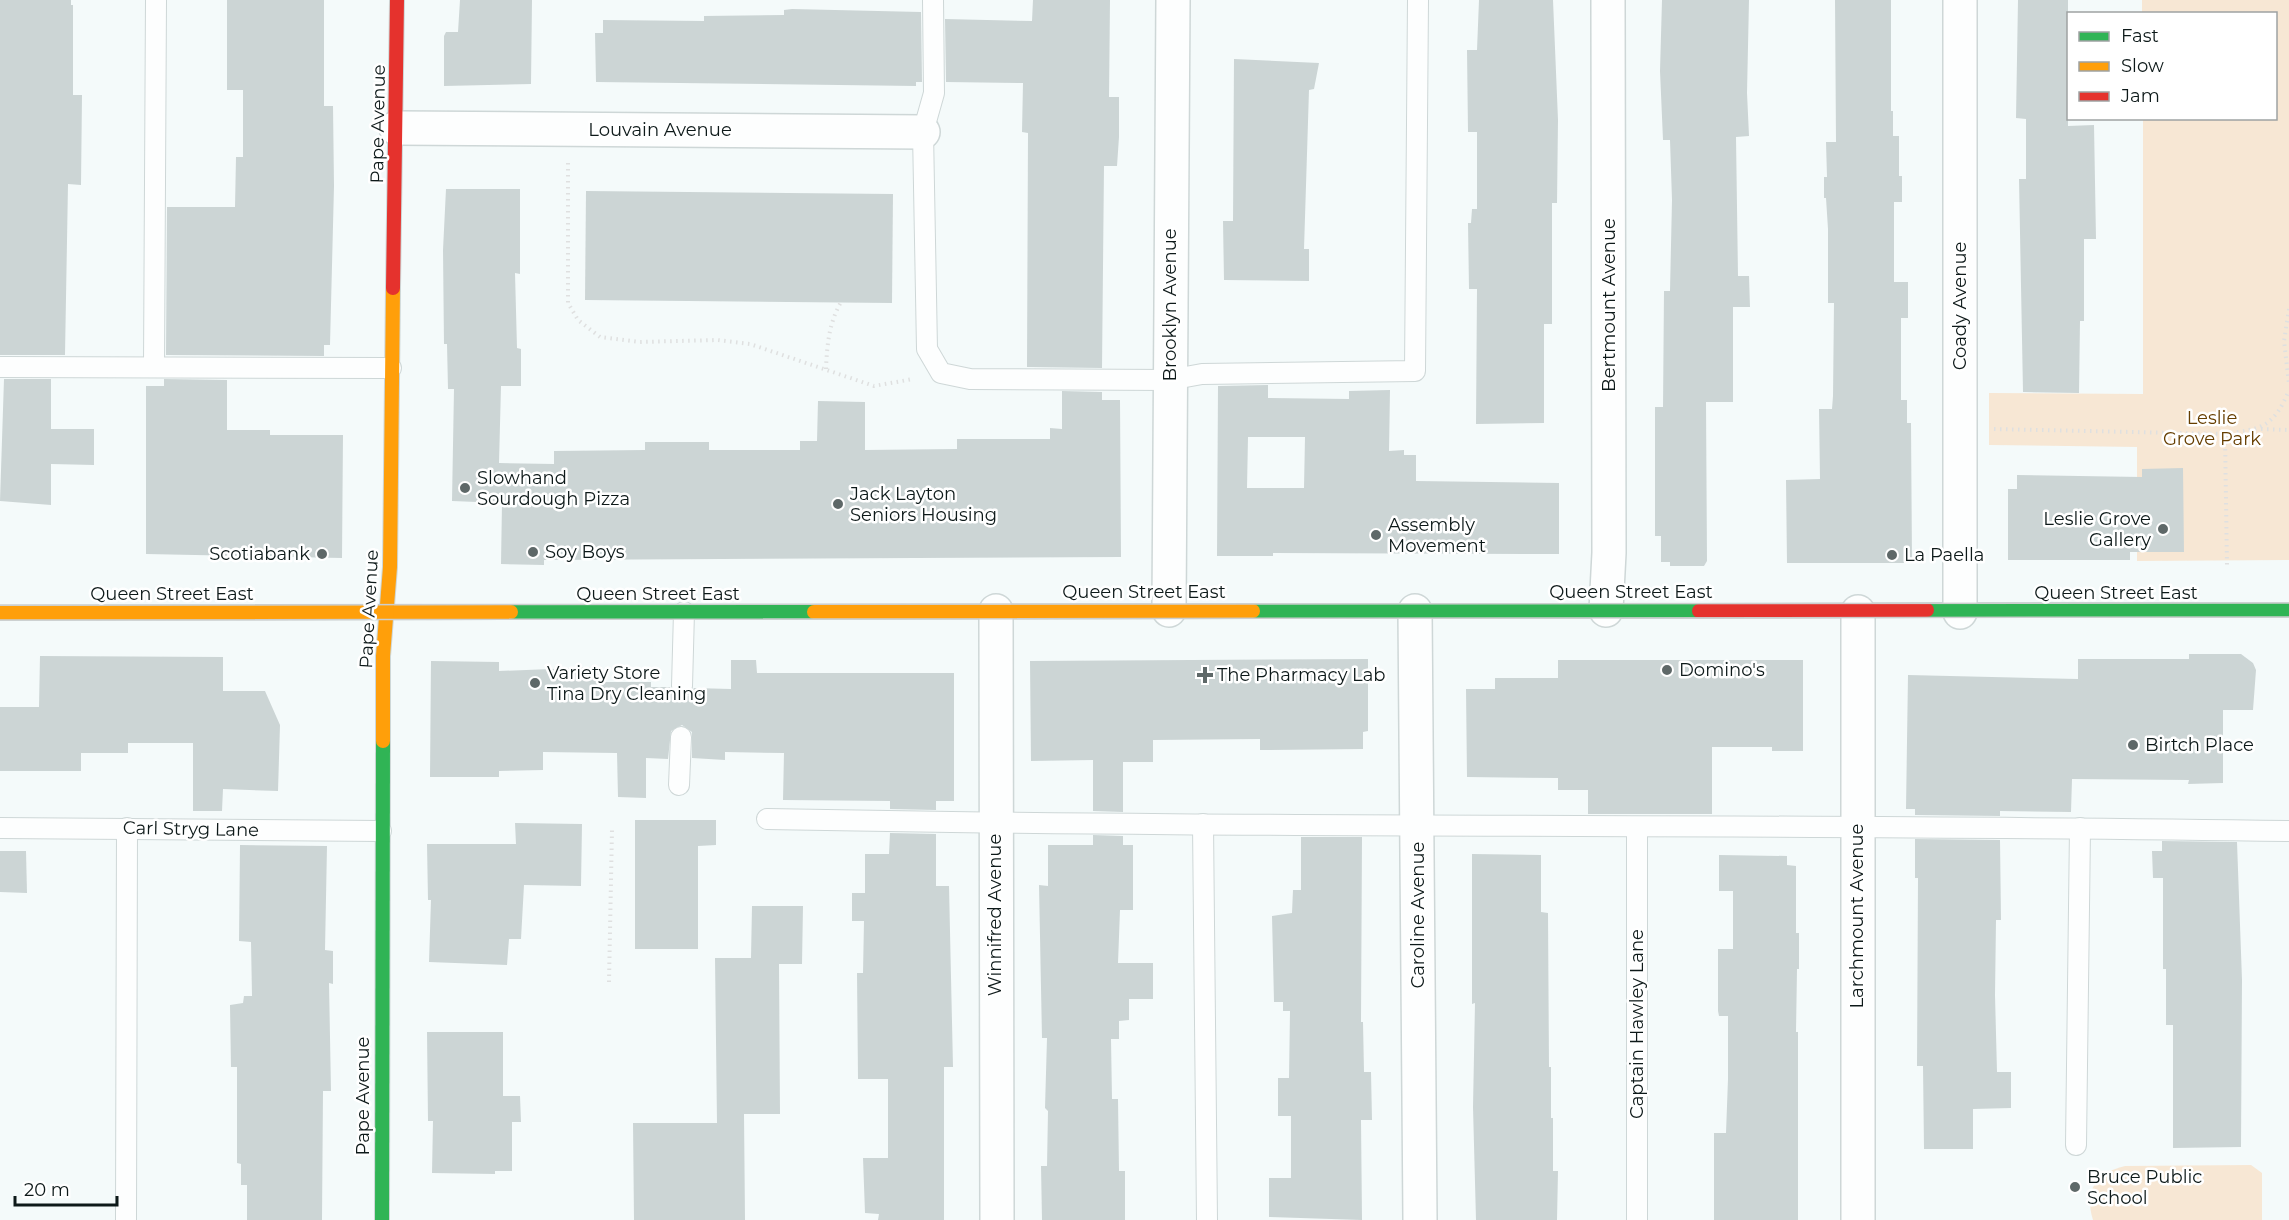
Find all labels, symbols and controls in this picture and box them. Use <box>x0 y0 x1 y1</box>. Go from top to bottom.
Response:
legend <box>2067 12 2277 120</box>
text: Fast <box>2121 25 2159 47</box>
text: Slow <box>2121 55 2164 77</box>
street label: Pape Avenue <box>366 64 390 184</box>
text: Jam <box>2120 85 2160 107</box>
street label: Louvain Avenue <box>588 119 732 141</box>
street label: Bertmount Avenue <box>1598 218 1620 392</box>
street label: Brooklyn Avenue <box>1159 228 1181 382</box>
street label: Coady Avenue <box>1949 242 1971 370</box>
park label: Leslie Grove Park <box>2163 407 2261 450</box>
place label: Slowhand Sourdough Pizza <box>477 467 630 510</box>
marker: Slowhand Sourdough Pizza <box>458 481 472 495</box>
place label: Jack Layton Seniors Housing <box>849 483 997 526</box>
marker: Jack Layton Seniors Housing <box>831 497 845 511</box>
place label: Leslie Grove Gallery <box>2043 508 2151 551</box>
place label: Assembly Movement <box>1388 514 1486 557</box>
marker: Leslie Grove Gallery <box>2156 522 2170 536</box>
marker: Assembly Movement <box>1369 528 1383 542</box>
place label: Soy Boys <box>545 541 625 563</box>
place label: Scotiabank <box>209 543 310 565</box>
place label: La Paella <box>1904 544 1984 566</box>
marker: Soy Boys <box>526 545 540 559</box>
marker: Scotiabank <box>315 547 329 561</box>
marker: La Paella <box>1885 548 1899 562</box>
street label: Pape Avenue <box>355 549 383 669</box>
street label: Queen Street East <box>1062 581 1226 603</box>
street label: Queen Street East <box>1549 581 1713 603</box>
street label: Queen Street East <box>2034 582 2198 604</box>
street label: Queen Street East <box>90 583 254 605</box>
street label: Queen Street East <box>576 583 740 605</box>
place label: Domino's <box>1679 659 1765 681</box>
place label: Variety Store Tina Dry Cleaning <box>547 662 706 705</box>
marker: Domino's <box>1660 663 1674 677</box>
place label: The Pharmacy Lab <box>1217 664 1386 686</box>
marker: The Pharmacy Lab <box>1198 668 1212 682</box>
marker: Variety Store Tina Dry Cleaning <box>528 676 542 690</box>
place label: Birtch Place <box>2145 734 2254 756</box>
marker: Birtch Place <box>2126 738 2140 752</box>
street label: Carl Stryg Lane <box>123 817 259 841</box>
street label: Larchmount Avenue <box>1846 823 1868 1008</box>
street label: Winnifred Avenue <box>984 834 1006 996</box>
street label: Caroline Avenue <box>1407 841 1429 988</box>
street label: Captain Hawley Lane <box>1626 929 1648 1119</box>
street label: Pape Avenue <box>352 1036 374 1156</box>
place label: Bruce Public School <box>2087 1166 2203 1209</box>
scale bar <box>15 1169 117 1207</box>
text: 20 m <box>24 1179 70 1201</box>
marker: Bruce Public School <box>2068 1180 2082 1194</box>

